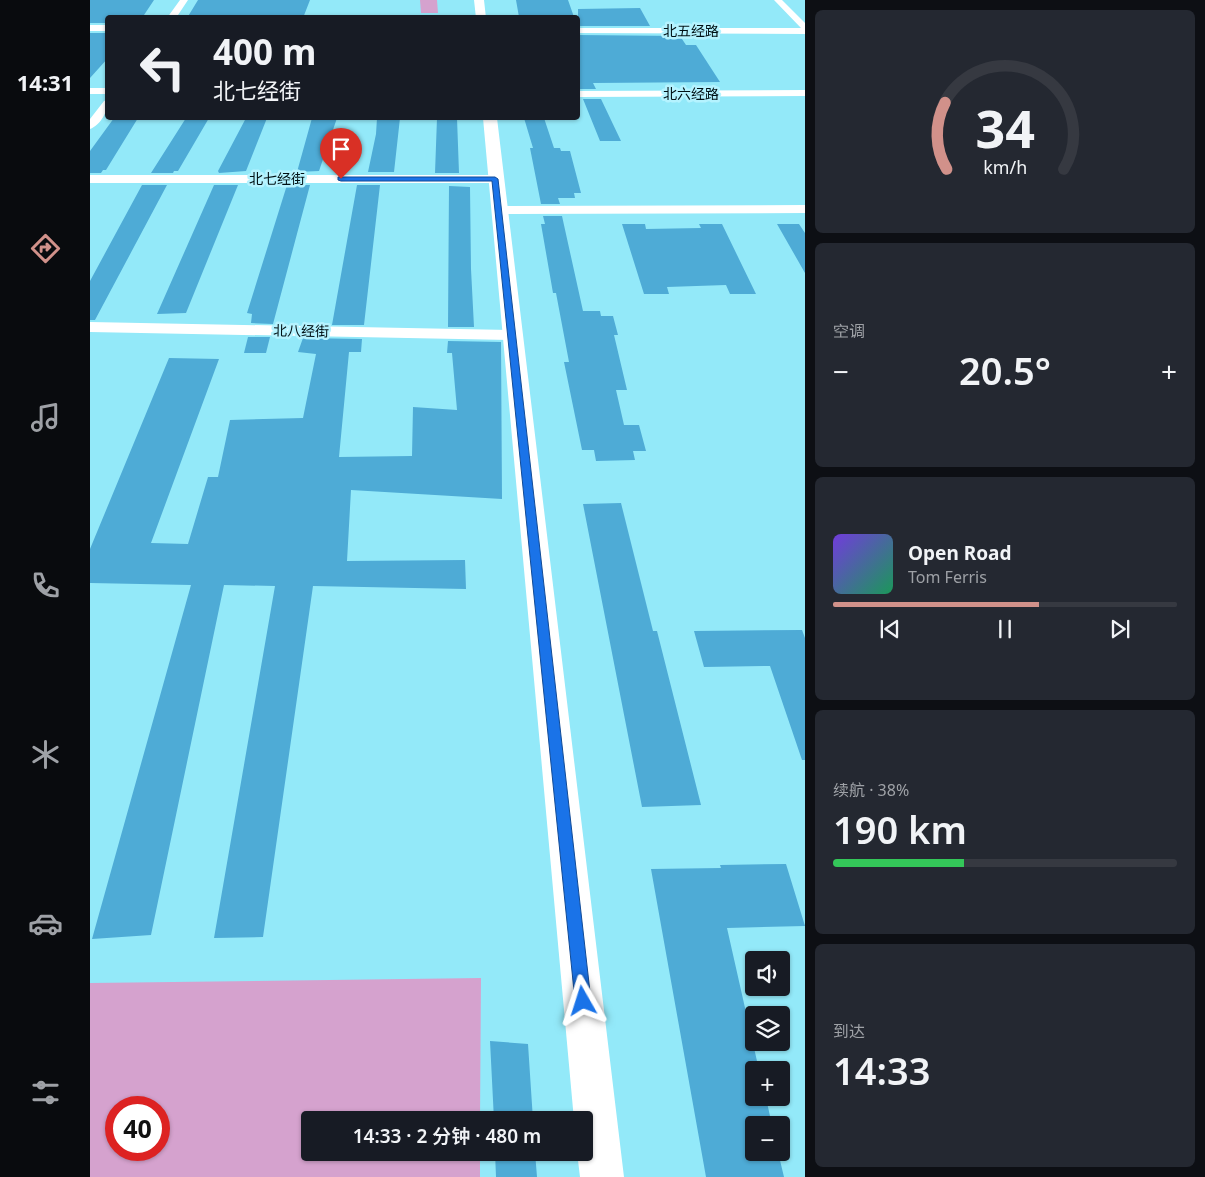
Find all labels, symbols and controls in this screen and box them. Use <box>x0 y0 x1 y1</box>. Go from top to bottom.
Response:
street label: 北五经路 <box>663 21 719 40</box>
text: 400 m <box>213 28 316 75</box>
icon: left <box>130 35 195 100</box>
text: 14:31 <box>17 67 73 97</box>
text: 北七经街 <box>213 75 301 105</box>
street label: 北六经路 <box>663 84 719 103</box>
text: 34 <box>975 92 1035 163</box>
pin <box>320 128 362 179</box>
icon: arrive <box>327 135 355 163</box>
text: km/h <box>983 155 1027 179</box>
street label: 北七经街 <box>249 169 305 188</box>
icon: directions <box>28 231 63 266</box>
text: 空调 <box>833 320 865 342</box>
street label: 北八经街 <box>273 321 329 340</box>
text: 20.5° <box>959 344 1051 396</box>
text: − <box>833 352 849 390</box>
text: + <box>1161 352 1177 390</box>
icon: music <box>28 400 63 435</box>
text: Open Road <box>908 540 1011 566</box>
text: Tom Ferris <box>908 566 987 588</box>
icon: phone <box>28 568 63 603</box>
icon: previous <box>876 615 904 643</box>
icon: pause <box>991 615 1019 643</box>
icon: next <box>1106 615 1134 643</box>
icon: climate <box>28 737 63 772</box>
text: 续航 · 38% <box>833 779 909 801</box>
text: 190 km <box>833 803 967 855</box>
icon: car <box>28 906 63 941</box>
map controls <box>745 951 790 1161</box>
button: sound <box>745 951 790 996</box>
position arrow <box>556 974 608 1026</box>
button: layers <box>745 1006 790 1051</box>
text: 到达 <box>833 1020 865 1042</box>
text: 14:33 <box>833 1044 930 1096</box>
button: + <box>745 1061 790 1106</box>
icon: filters <box>28 1075 63 1110</box>
speed limit sign: 40 <box>105 1096 170 1161</box>
button: − <box>745 1116 790 1161</box>
text: 14:33 · 2 分钟 · 480 m <box>353 1123 541 1149</box>

